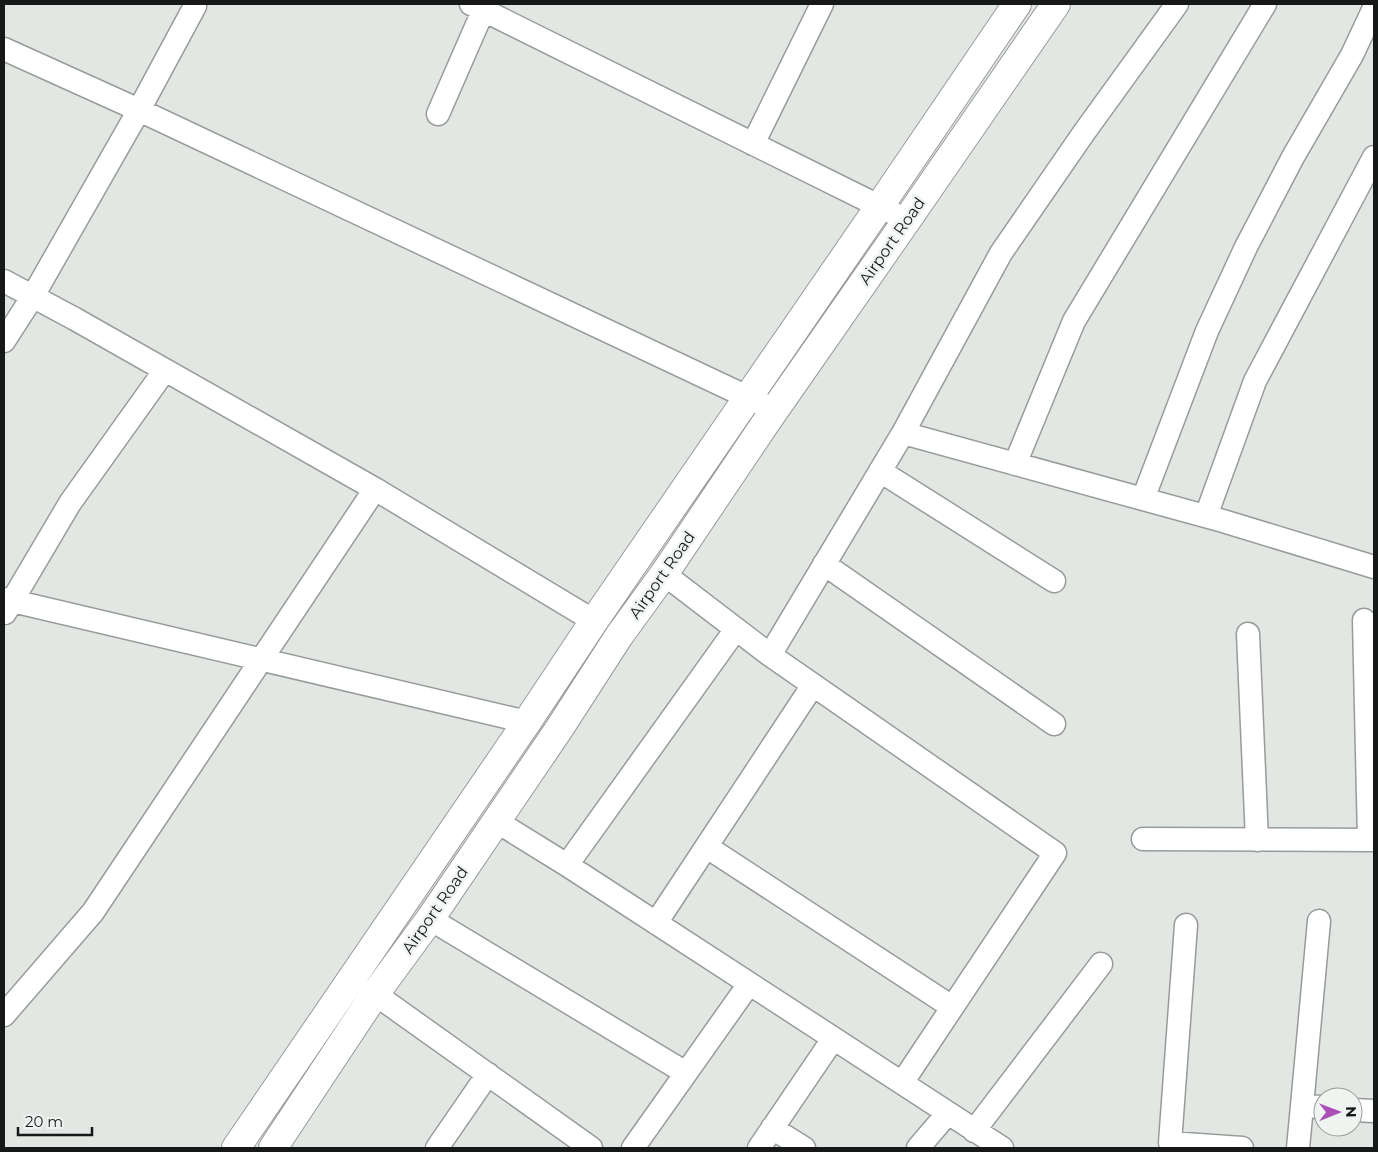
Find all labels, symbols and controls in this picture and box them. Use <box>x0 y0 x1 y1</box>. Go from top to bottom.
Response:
street label: Airport Road <box>855 194 929 288</box>
street label: Airport Road <box>625 528 699 622</box>
street label: Airport Road <box>398 863 472 957</box>
north arrow <box>1313 1087 1363 1137</box>
scale bar <box>18 1104 91 1136</box>
text: N <box>1342 1106 1360 1118</box>
text: 20 m <box>25 1112 63 1131</box>

